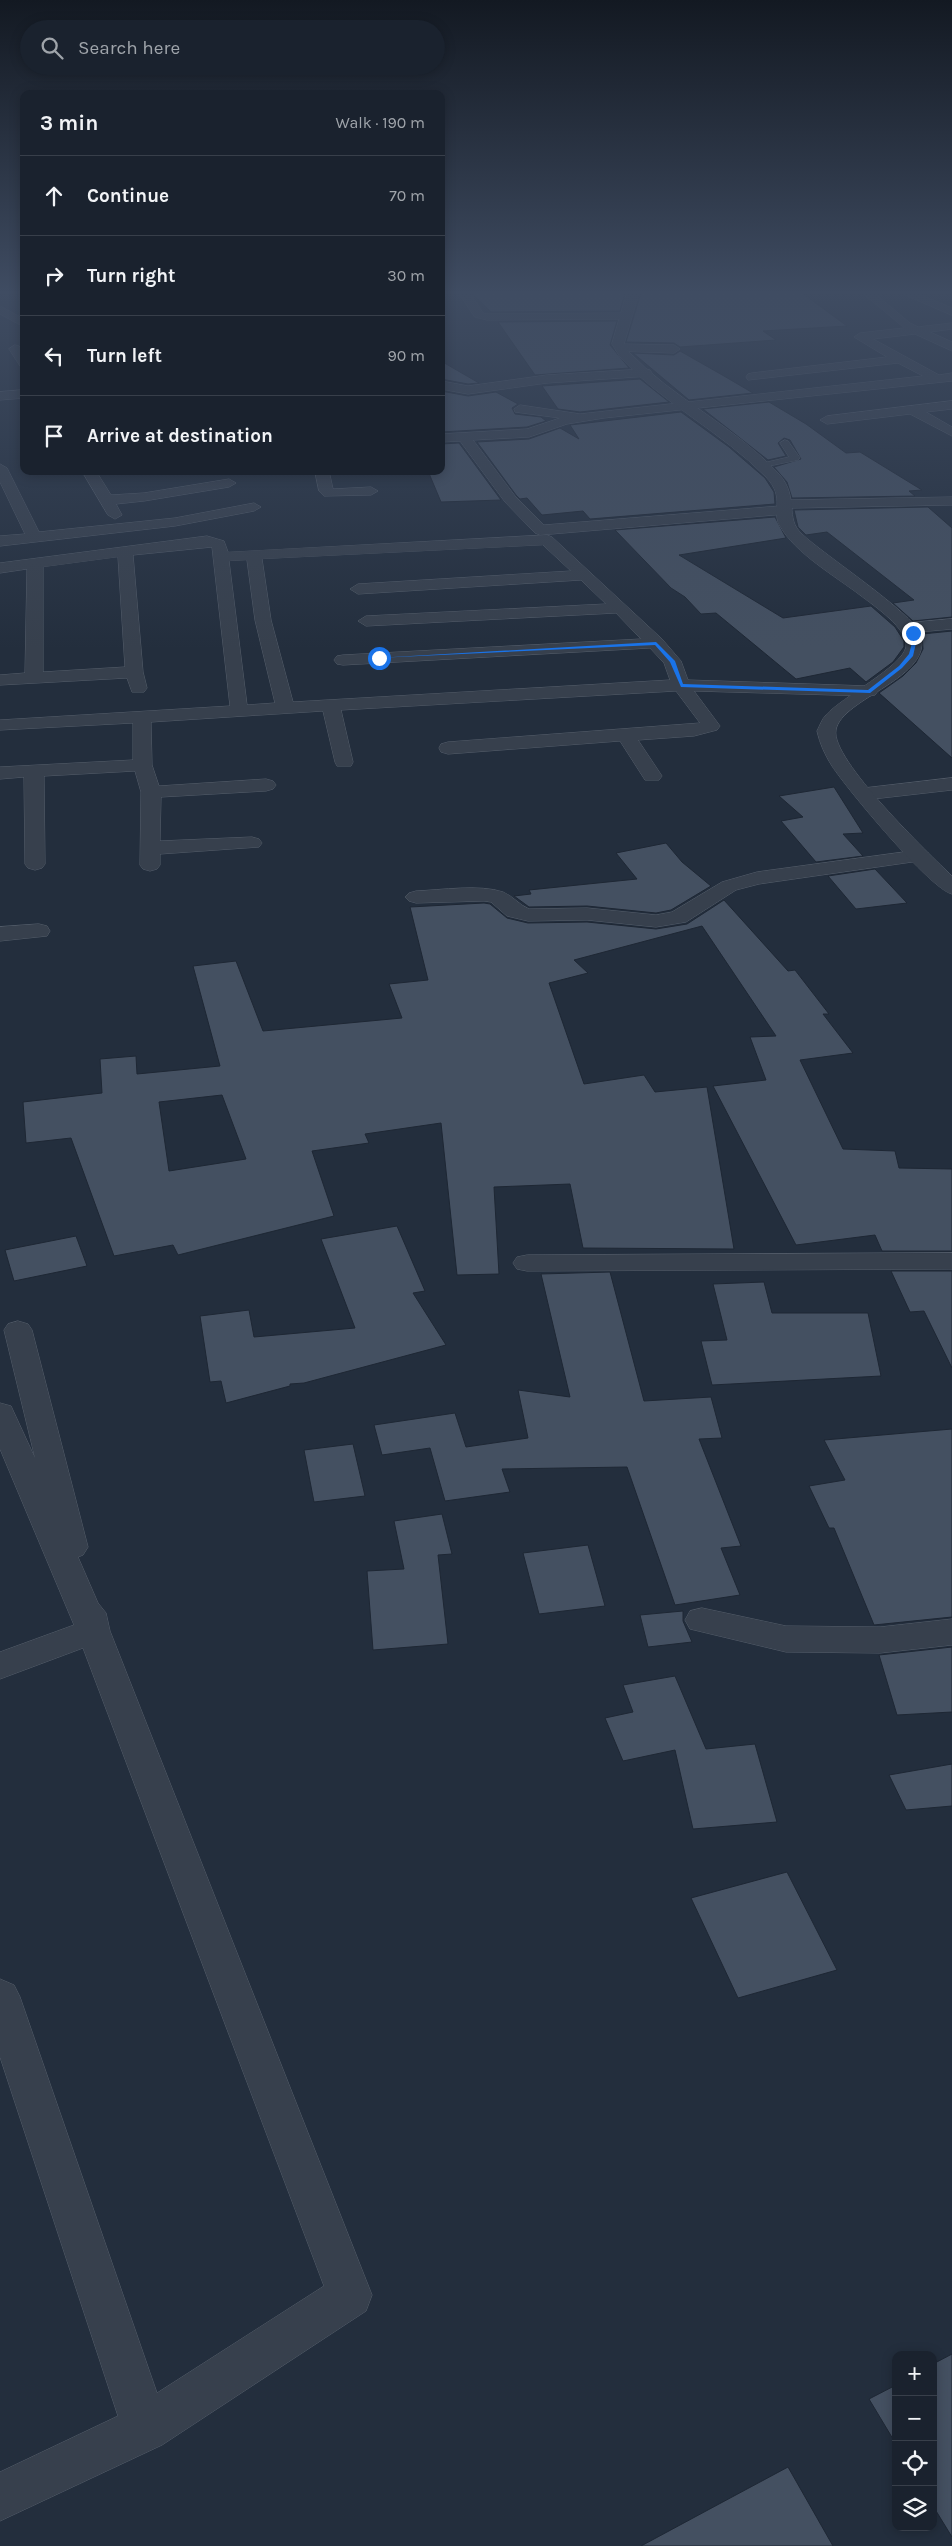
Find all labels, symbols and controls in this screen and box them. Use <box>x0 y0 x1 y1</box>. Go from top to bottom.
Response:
search box <box>20 20 445 75</box>
icon: search <box>38 34 66 62</box>
text: Search here <box>78 37 180 59</box>
text: 3 min <box>40 111 98 135</box>
text: Walk · 190 m <box>336 113 425 132</box>
icon: ahead <box>40 182 68 210</box>
text: Continue <box>87 185 169 207</box>
text: 70 m <box>389 186 425 205</box>
icon: right <box>40 262 68 290</box>
text: Turn right <box>87 265 176 287</box>
text: 30 m <box>387 266 425 285</box>
icon: left <box>40 342 68 370</box>
text: Turn left <box>87 345 162 367</box>
text: 90 m <box>387 346 425 365</box>
icon: arrive <box>40 422 68 450</box>
text: Arrive at destination <box>87 425 273 447</box>
route end <box>902 622 925 645</box>
route start <box>368 647 391 670</box>
map controls <box>892 2351 937 2531</box>
button: + <box>892 2351 937 2396</box>
button: − <box>892 2396 937 2441</box>
button: locate <box>892 2441 937 2486</box>
button: layers <box>892 2486 937 2531</box>

